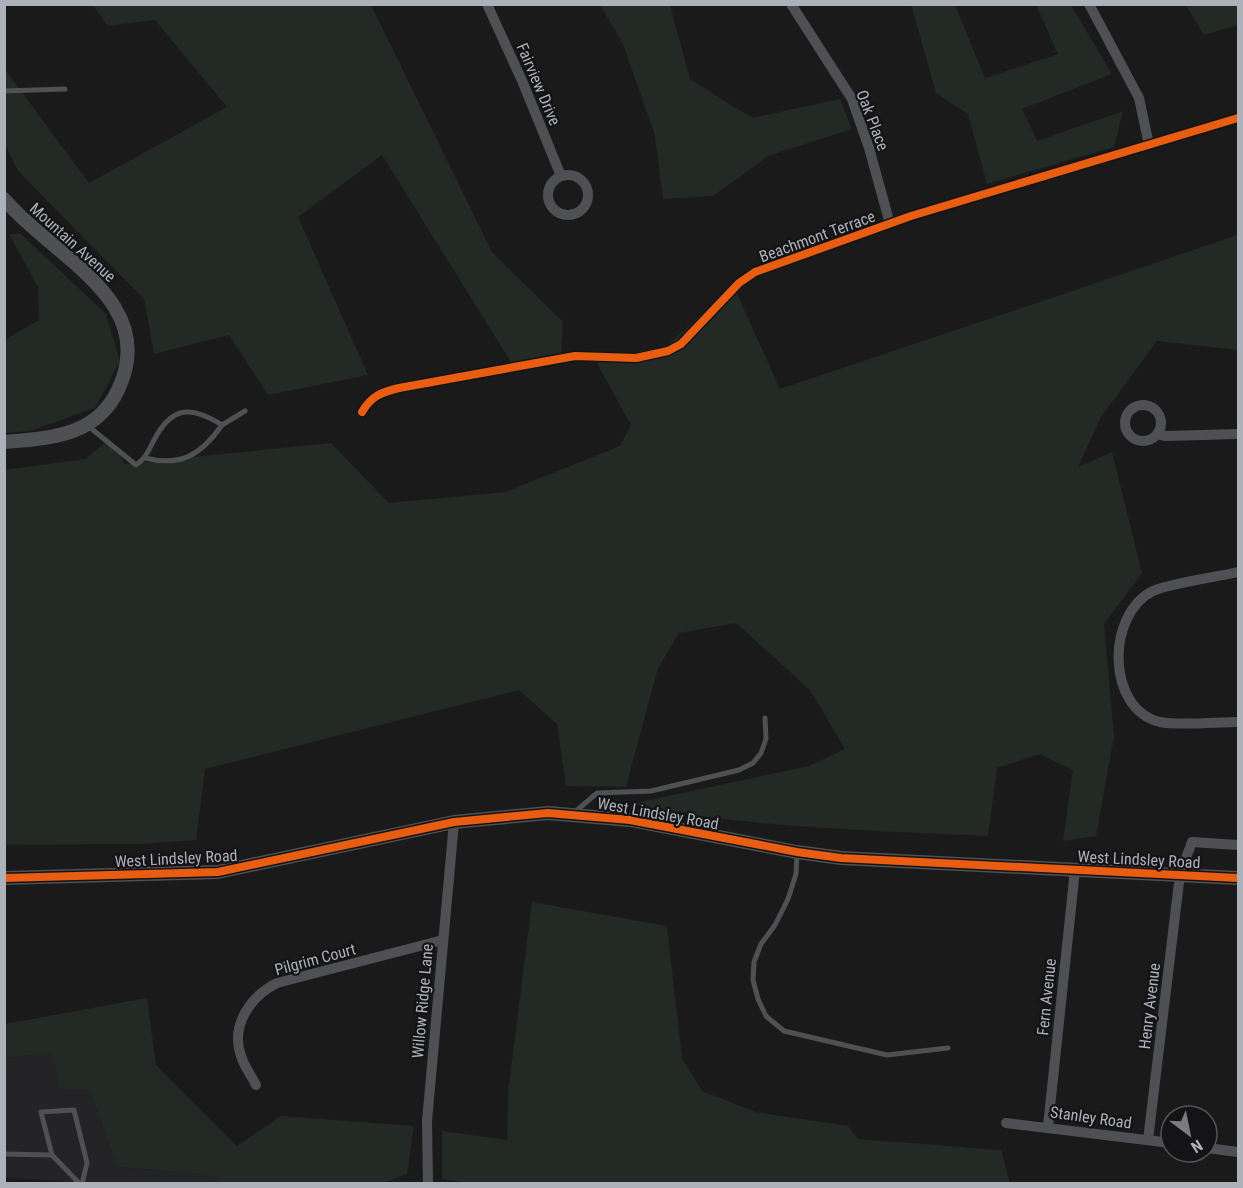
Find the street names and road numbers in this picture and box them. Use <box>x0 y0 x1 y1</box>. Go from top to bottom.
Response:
street label: Fairview Drive <box>513 40 564 128</box>
street label: Oak Place <box>852 87 893 153</box>
street label: Mountain Avenue <box>26 199 120 286</box>
street label: Beachmont Terrace <box>757 207 878 266</box>
street label: West Lindsley Road <box>596 793 720 834</box>
street label: West Lindsley Road <box>114 846 238 871</box>
street label: West Lindsley Road <box>1077 847 1201 872</box>
street label: Pilgrim Court <box>272 939 358 979</box>
street label: Willow Ridge Lane <box>408 943 437 1059</box>
street label: Fern Avenue <box>1033 958 1060 1037</box>
street label: Henry Avenue <box>1135 962 1164 1050</box>
street label: Stanley Road <box>1049 1102 1133 1133</box>

